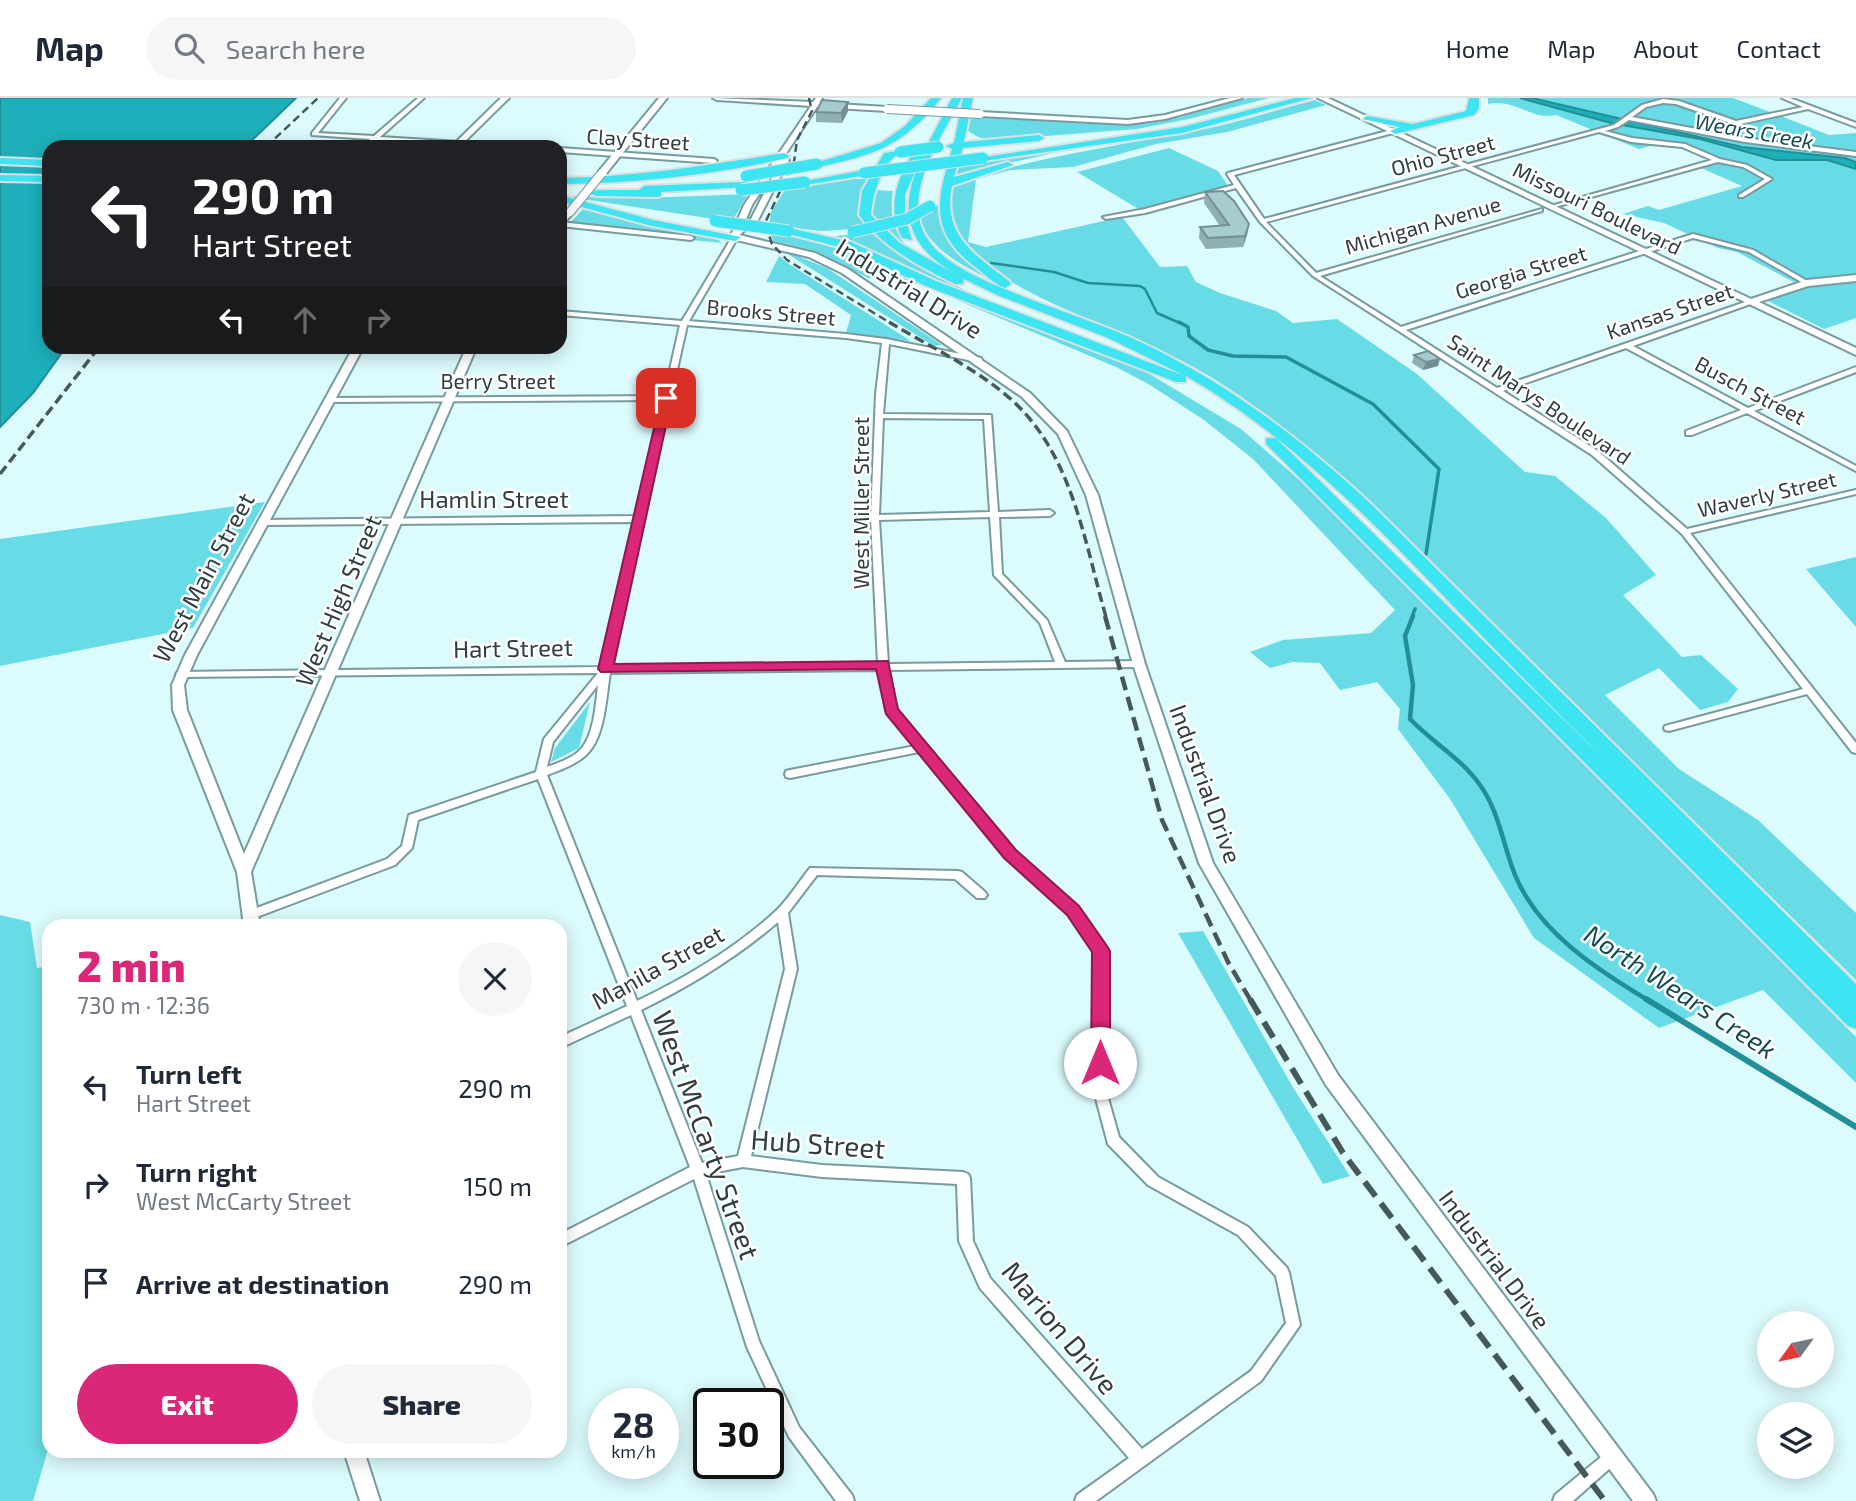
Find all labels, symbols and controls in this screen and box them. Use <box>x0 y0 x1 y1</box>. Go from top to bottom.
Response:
search box <box>146 17 636 80</box>
text: Map <box>35 28 104 68</box>
icon: search <box>170 29 208 67</box>
text: Search here <box>226 33 365 64</box>
text: Home <box>1446 34 1509 63</box>
text: Map <box>1547 34 1595 63</box>
text: About <box>1633 34 1699 63</box>
text: Contact <box>1737 34 1821 63</box>
water label: Wears Creek <box>1693 108 1816 153</box>
street label: Clay Street <box>586 122 691 155</box>
street label: Ohio Street <box>1388 129 1497 180</box>
street label: Missouri Boulevard <box>1509 156 1686 259</box>
text: 290 m <box>192 165 334 224</box>
icon: left <box>77 168 168 259</box>
street label: Michigan Avenue <box>1342 190 1504 259</box>
text: Hart Street <box>192 225 352 263</box>
street label: Industrial Drive <box>831 231 988 344</box>
street label: Georgia Street <box>1452 240 1589 303</box>
street label: Kansas Street <box>1603 277 1736 344</box>
street label: Brooks Street <box>706 293 837 330</box>
icon: left <box>213 301 251 339</box>
icon: ahead <box>286 301 324 339</box>
icon: right <box>359 301 397 339</box>
street label: Saint Marys Boulevard <box>1444 328 1636 469</box>
street label: Busch Street <box>1691 350 1810 429</box>
street label: Berry Street <box>441 368 555 393</box>
pin <box>636 368 696 428</box>
icon: arrive <box>647 379 685 417</box>
street label: West Miller Street <box>848 417 873 589</box>
street label: Waverly Street <box>1695 465 1838 522</box>
street label: Hamlin Street <box>419 484 569 513</box>
street label: West Main Street <box>146 487 260 667</box>
street label: West High Street <box>288 510 387 690</box>
street label: Hart Street <box>453 632 573 663</box>
street label: Industrial Drive <box>1164 700 1249 867</box>
water label: North Wears Creek <box>1579 917 1782 1064</box>
street label: Manila Street <box>586 918 728 1015</box>
text: 2 min <box>77 940 186 990</box>
button: close <box>458 942 532 1016</box>
text: 730 m · 12:36 <box>77 991 210 1019</box>
street label: West McCarty Street <box>646 1006 768 1264</box>
position arrow <box>1063 1026 1137 1100</box>
text: Turn left <box>136 1058 242 1089</box>
icon: left <box>77 1068 115 1106</box>
text: 290 m <box>458 1072 532 1103</box>
text: Hart Street <box>136 1089 251 1117</box>
street label: Hub Street <box>750 1121 886 1165</box>
text: Turn right <box>136 1156 257 1187</box>
icon: right <box>77 1166 115 1204</box>
text: 150 m <box>463 1170 532 1201</box>
street label: Industrial Drive <box>1433 1184 1557 1334</box>
text: West McCarty Street <box>136 1187 351 1215</box>
street label: Marion Drive <box>995 1254 1126 1401</box>
icon: arrive <box>77 1264 115 1302</box>
text: Arrive at destination <box>136 1268 389 1299</box>
text: 290 m <box>458 1268 532 1299</box>
north arrow <box>1757 1311 1834 1388</box>
map controls <box>1757 1311 1834 1479</box>
button: Exit <box>77 1364 298 1444</box>
button: Share <box>312 1364 532 1444</box>
speed limit sign: 30 <box>693 1388 784 1479</box>
button: layers <box>1757 1402 1834 1479</box>
text: 28 <box>612 1403 655 1445</box>
text: km/h <box>611 1440 656 1462</box>

